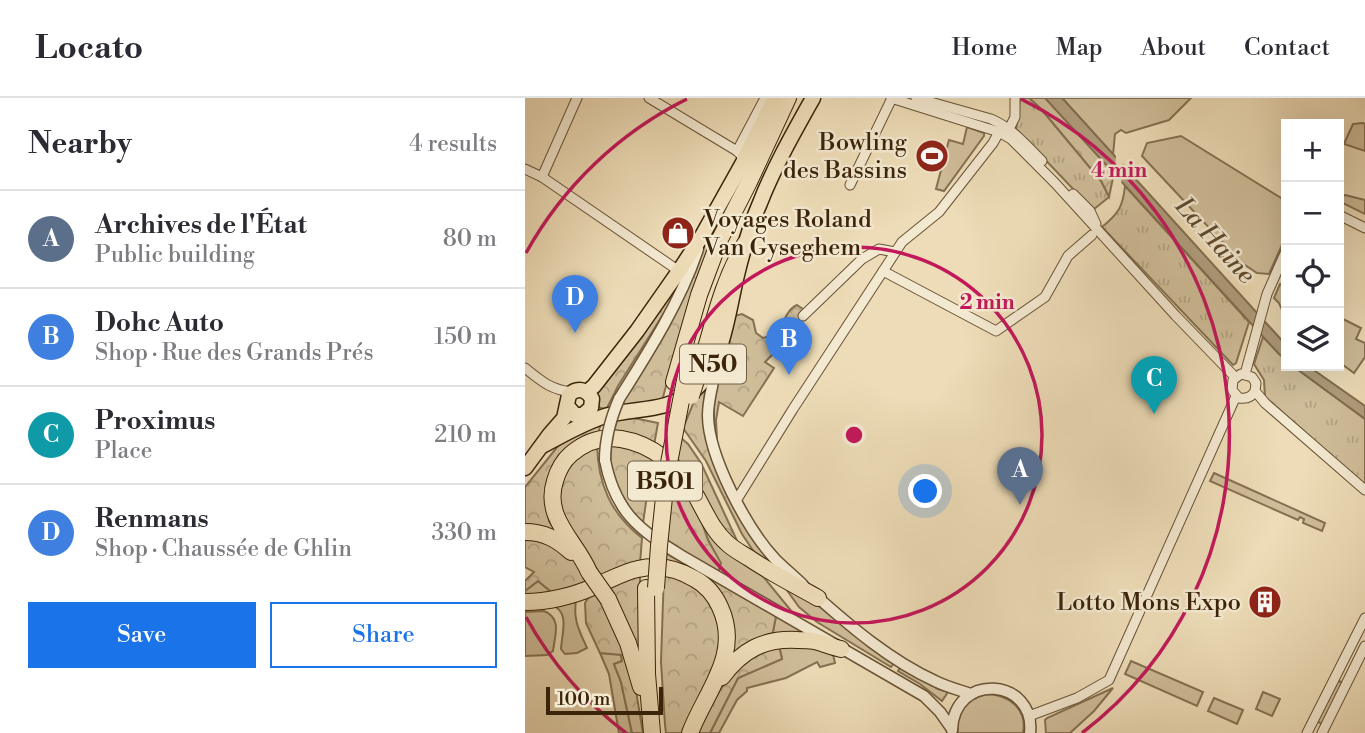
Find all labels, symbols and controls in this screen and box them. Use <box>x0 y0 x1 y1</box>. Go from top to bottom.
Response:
text: Locato <box>35 28 143 69</box>
text: Home <box>952 33 1017 63</box>
text: Map <box>1055 33 1103 63</box>
text: About <box>1141 33 1206 63</box>
text: Contact <box>1244 33 1330 63</box>
map controls <box>1281 119 1344 371</box>
button: + <box>1281 119 1344 182</box>
text: Nearby <box>28 125 132 163</box>
place label: Bowling des Bassins <box>783 128 908 186</box>
text: 4 results <box>409 130 497 158</box>
sports icon: Bowling des Bassins <box>913 137 951 175</box>
text: 4 min <box>1091 158 1147 184</box>
button: − <box>1281 182 1344 245</box>
water label: La Haine <box>1168 190 1262 290</box>
place label: Voyages Roland Van Gyseghem <box>702 205 872 263</box>
text: Archives de l'État <box>95 209 307 241</box>
shop icon: Voyages Roland Van Gyseghem <box>659 214 697 252</box>
text: A <box>43 225 59 253</box>
text: 80 m <box>443 225 497 253</box>
text: Public building <box>95 241 255 269</box>
button: locate <box>1281 245 1344 308</box>
pin: D <box>552 275 598 333</box>
text: 2 min <box>959 290 1015 316</box>
text: Dohc Auto <box>95 307 224 339</box>
button: layers <box>1281 308 1344 371</box>
pin: B <box>766 317 812 375</box>
text: B <box>42 323 60 351</box>
text: 150 m <box>434 323 497 351</box>
text: Shop · Rue des Grands Prés <box>95 339 373 367</box>
road number: N50 <box>680 344 746 384</box>
pin: C <box>1131 356 1177 414</box>
text: Proximus <box>95 405 215 437</box>
text: C <box>43 421 59 449</box>
text: 210 m <box>434 421 497 449</box>
centre of rings <box>842 423 866 447</box>
text: Place <box>95 437 152 465</box>
pin: A <box>997 447 1043 505</box>
road number: B501 <box>628 462 702 500</box>
your location <box>908 474 942 508</box>
text: Renmans <box>95 503 209 535</box>
text: D <box>42 519 60 547</box>
text: 330 m <box>431 519 497 547</box>
text: Shop · Chaussée de Ghlin <box>95 535 352 563</box>
building icon: Lotto Mons Expo <box>1246 583 1284 621</box>
place label: Lotto Mons Expo <box>1056 588 1241 618</box>
button: Save <box>28 602 256 668</box>
button: Share <box>270 602 497 668</box>
scale bar <box>546 684 663 716</box>
text: 100 m <box>557 687 610 711</box>

